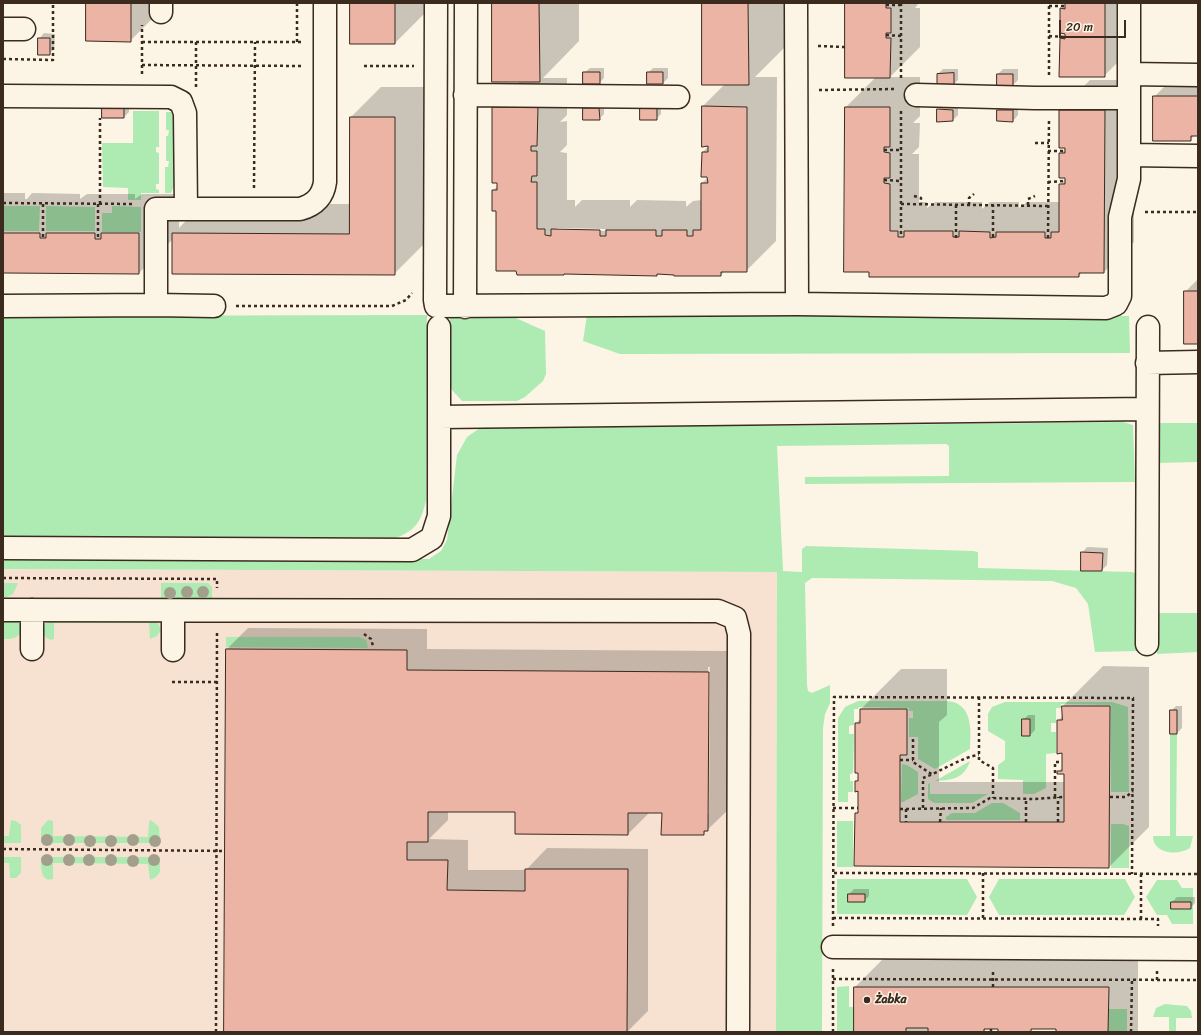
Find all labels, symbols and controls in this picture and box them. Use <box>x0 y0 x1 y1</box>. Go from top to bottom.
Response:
scale bar <box>1061 12 1128 38</box>
text: 20 m <box>1066 16 1093 38</box>
place label: Żabka <box>875 993 907 1007</box>
marker: Żabka <box>862 995 872 1005</box>

